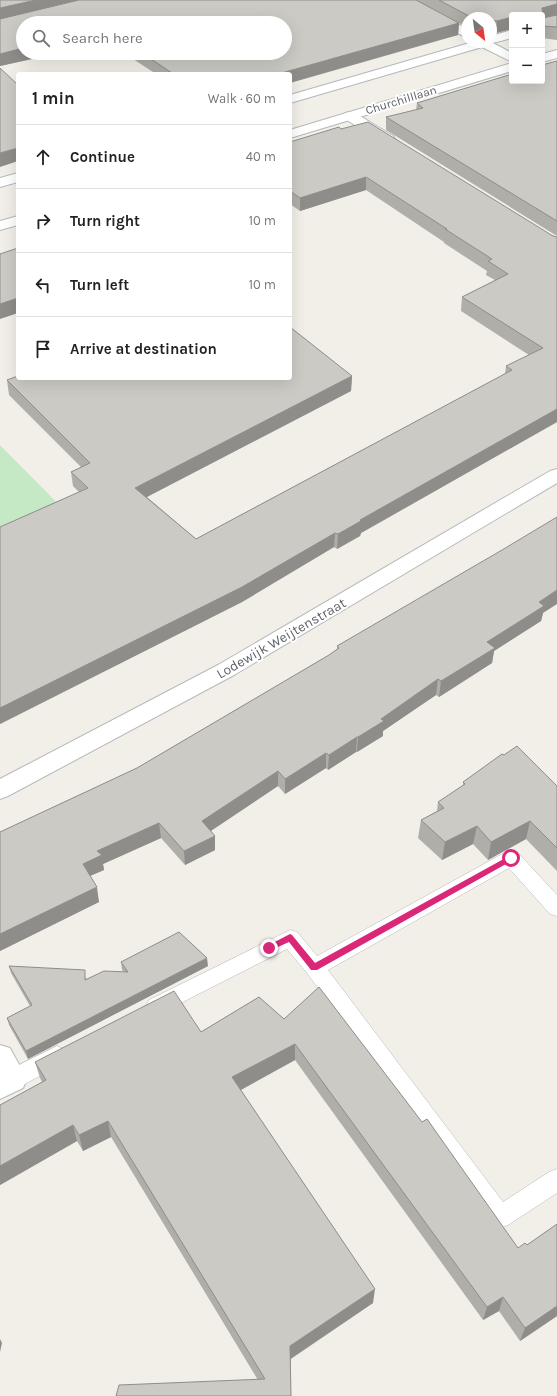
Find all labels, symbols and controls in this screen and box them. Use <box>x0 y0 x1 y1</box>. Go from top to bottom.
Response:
north arrow <box>461 12 497 48</box>
map controls <box>509 12 545 84</box>
button: + <box>509 12 545 48</box>
search box <box>16 16 292 60</box>
icon: search <box>30 27 52 49</box>
text: Search here <box>62 29 143 47</box>
button: − <box>509 48 545 84</box>
street label: Churchilllaan <box>364 83 438 117</box>
text: 1 min <box>32 88 75 108</box>
text: Walk · 60 m <box>208 91 276 106</box>
icon: ahead <box>32 146 54 168</box>
text: Continue <box>70 148 135 166</box>
text: 40 m <box>246 149 276 164</box>
icon: right <box>32 210 54 232</box>
text: Turn right <box>70 212 140 230</box>
text: 10 m <box>249 213 276 228</box>
icon: left <box>32 274 54 296</box>
text: Turn left <box>70 276 129 294</box>
text: 10 m <box>249 277 276 292</box>
icon: arrive <box>32 338 54 360</box>
text: Arrive at destination <box>70 340 217 358</box>
street label: Lodewijk Weijtenstraat <box>213 594 349 682</box>
route start <box>502 849 520 867</box>
route end <box>260 939 278 957</box>

